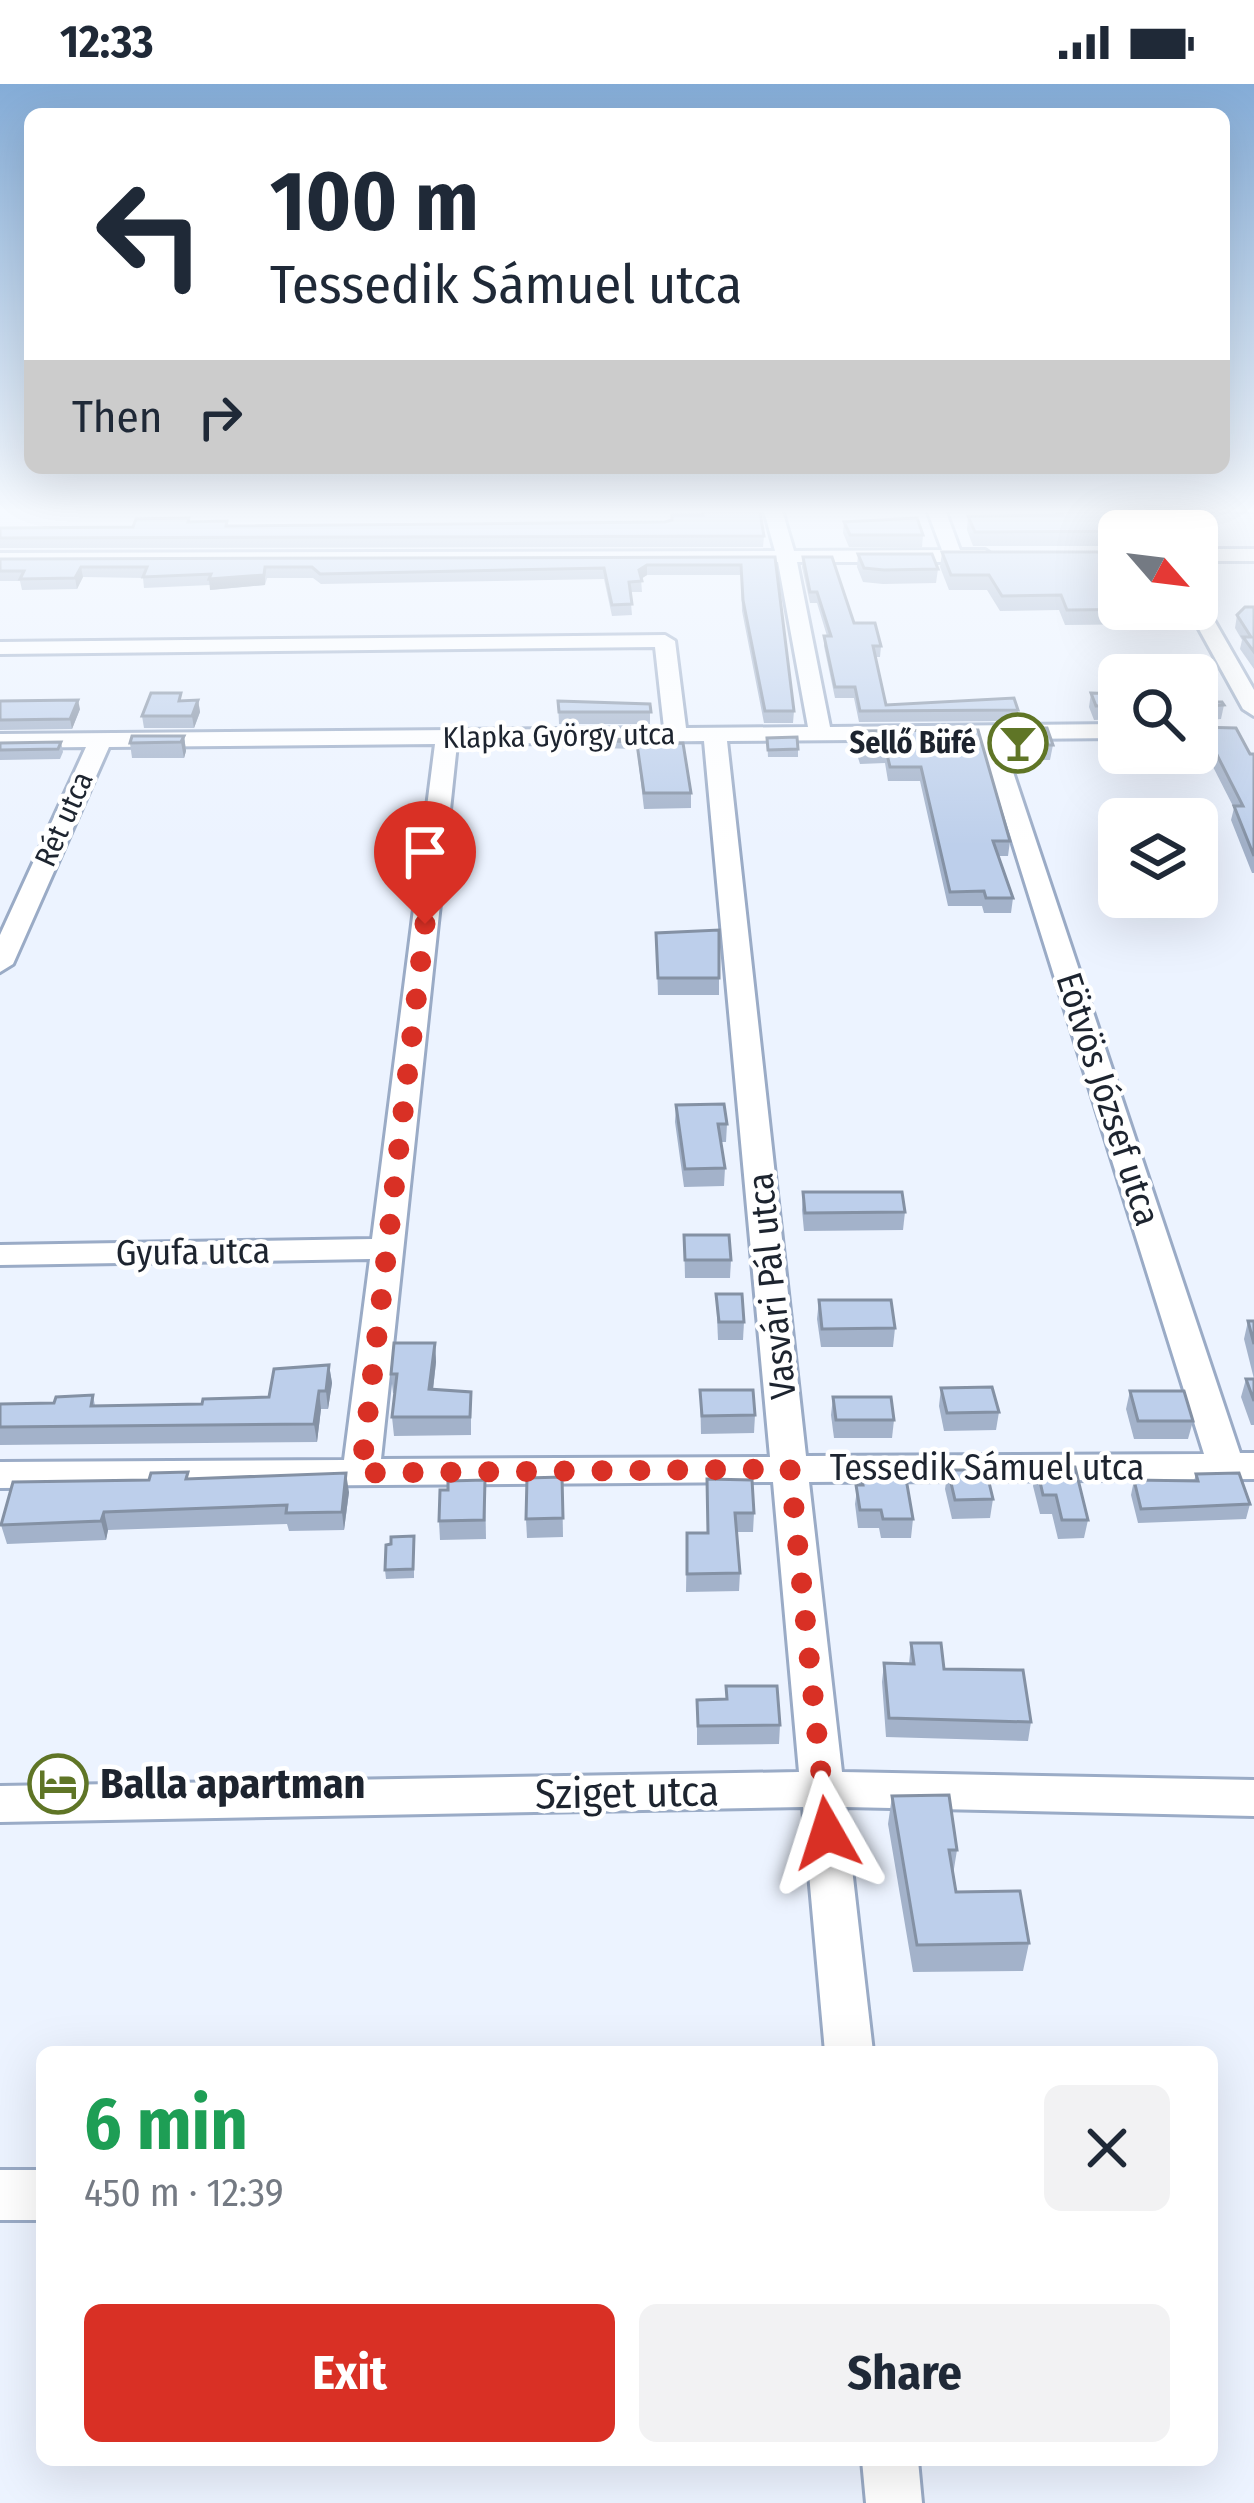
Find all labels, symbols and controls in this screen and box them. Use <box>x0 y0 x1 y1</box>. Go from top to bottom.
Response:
text: 12:33 <box>60 15 153 69</box>
text: 100 m <box>270 151 479 252</box>
icon: left <box>72 156 228 312</box>
text: Tessedik Sámuel utca <box>270 253 742 317</box>
icon: right <box>187 384 253 450</box>
text: Then <box>72 390 163 444</box>
north arrow <box>1098 510 1218 630</box>
map controls <box>1098 510 1218 918</box>
button: search <box>1098 654 1218 774</box>
bar icon: Sellő Büfé <box>987 712 1049 774</box>
street label: Klapka György utca <box>442 716 676 756</box>
place label: Sellő Büfé <box>850 725 976 761</box>
street label: Rét utca <box>27 766 101 872</box>
button: layers <box>1098 798 1218 918</box>
pin <box>374 801 476 924</box>
icon: arrive <box>392 819 458 885</box>
street label: Eötvös József utca <box>1046 967 1170 1231</box>
street label: Vasvári Pál utca <box>738 1171 806 1401</box>
street label: Gyufa utca <box>115 1229 271 1275</box>
street label: Tessedik Sámuel utca <box>830 1446 1144 1490</box>
hotel icon: Balla apartman <box>27 1753 89 1815</box>
place label: Balla apartman <box>100 1759 366 1809</box>
street label: Sziget utca <box>534 1766 720 1820</box>
position arrow <box>764 1770 890 1896</box>
text: 6 min <box>84 2082 248 2168</box>
button: close <box>1044 2085 1170 2211</box>
text: 450 m · 12:39 <box>84 2170 284 2216</box>
button: Exit <box>84 2304 615 2442</box>
button: Share <box>639 2304 1170 2442</box>

